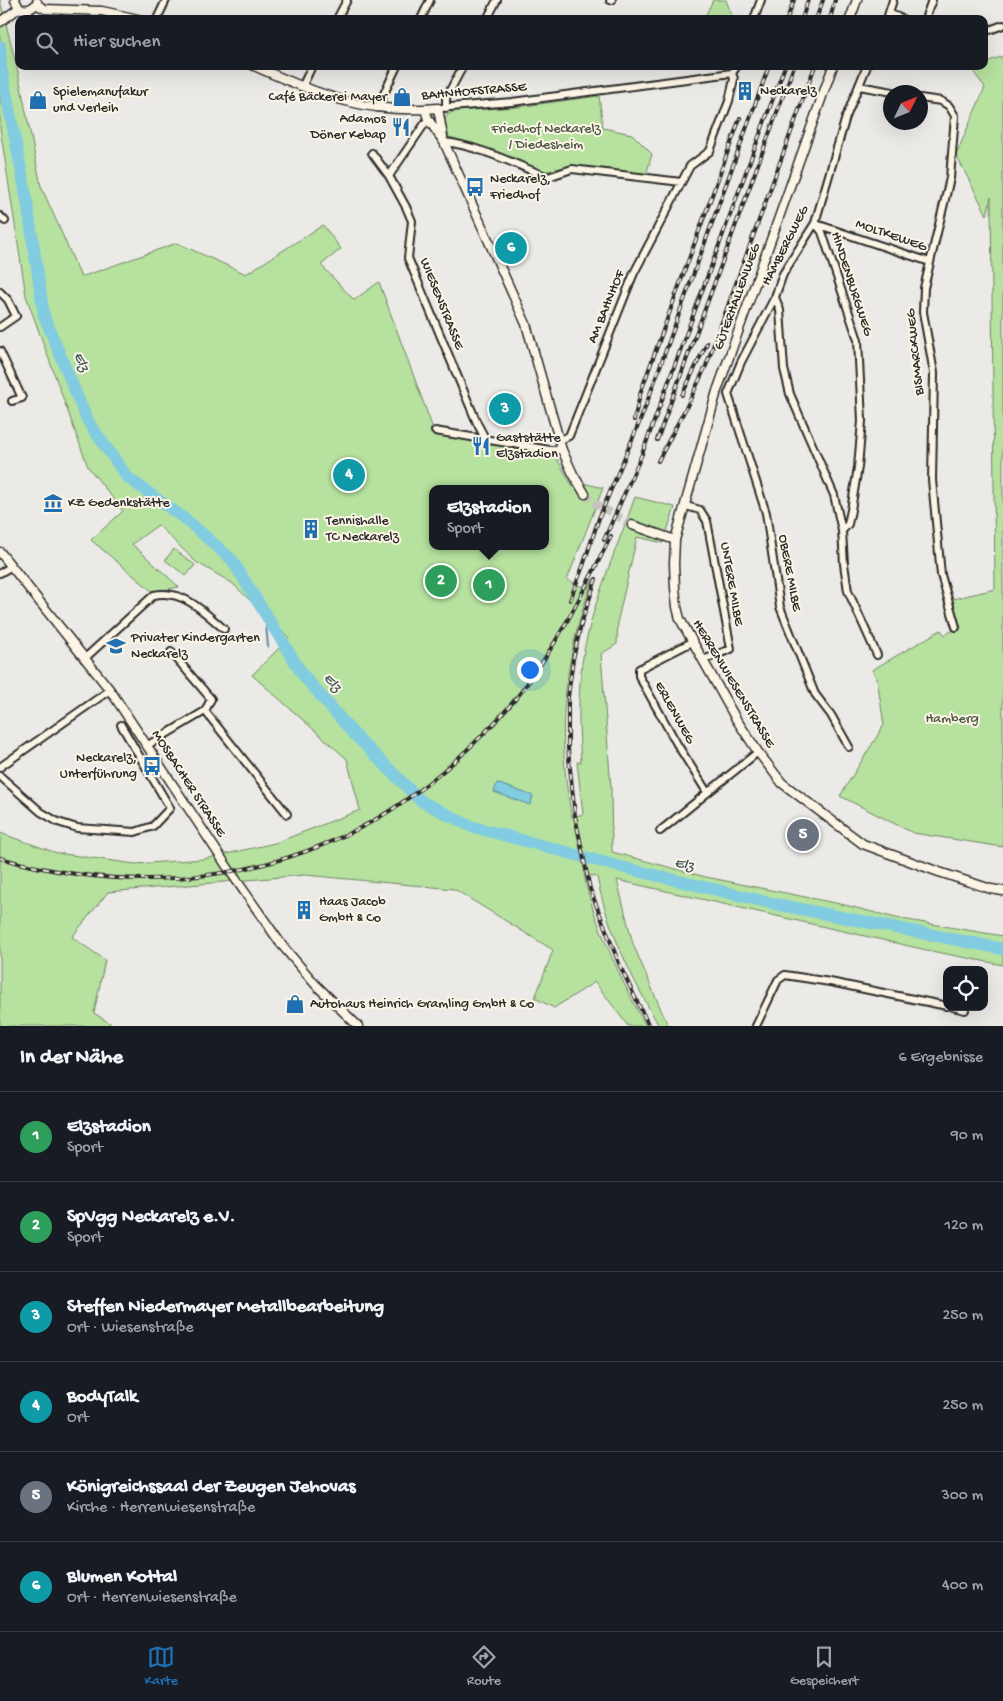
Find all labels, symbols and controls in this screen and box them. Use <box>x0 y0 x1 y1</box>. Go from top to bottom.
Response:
search box <box>15 15 988 70</box>
icon: search <box>33 29 61 57</box>
text: Hier suchen <box>73 31 160 54</box>
street label: BAHNHOFSTRASSE <box>420 79 528 105</box>
building icon: Neckarelz <box>734 80 756 102</box>
place label: Neckarelz <box>760 83 817 100</box>
place label: Spielemanufakur und Verleih <box>53 84 149 117</box>
north arrow <box>883 85 928 130</box>
shop icon: Café Bäckerei Mayer <box>391 86 413 108</box>
shop icon: Spielemanufakur und Verleih <box>27 89 49 111</box>
place label: Café Bäckerei Mayer <box>269 89 388 106</box>
place label: Adamos Döner Kebap <box>309 111 387 144</box>
restaurant icon: Adamos Döner Kebap <box>390 116 412 138</box>
park label: Friedhof Neckarelz / Diedesheim <box>490 121 602 154</box>
place label: Neckarelz, Friedhof <box>489 171 551 204</box>
bus stop icon: Neckarelz, Friedhof <box>464 176 486 198</box>
street label: HAMBERGWEG <box>759 202 814 289</box>
street label: MOLTKEWEG <box>853 216 930 257</box>
pin: 6 <box>495 229 527 267</box>
street label: HINDENBURGWEG <box>826 230 876 339</box>
street label: GÜTERHALLENWEG <box>711 240 766 353</box>
street label: WIESENSTRASSE <box>415 256 468 354</box>
street label: AM BAHNHOF <box>585 267 630 346</box>
street label: BISMARCKWEG <box>903 307 929 397</box>
water label: Elz <box>69 350 93 376</box>
pin: 3 <box>489 390 521 428</box>
place label: Gaststätte Elzstadion <box>496 430 562 463</box>
restaurant icon: Gaststätte Elzstadion <box>470 435 492 457</box>
pin: 4 <box>333 456 365 494</box>
popup <box>429 485 549 550</box>
museum icon: KZ Gedenkstätte <box>42 492 64 514</box>
place label: KZ Gedenkstätte <box>68 495 171 512</box>
text: Elzstadion <box>447 497 531 520</box>
place label: Tennishalle TC Neckarelz <box>325 513 400 546</box>
building icon: Tennishalle TC Neckarelz <box>300 518 322 540</box>
text: Sport <box>447 520 483 539</box>
street label: OBERE MILBE <box>773 533 805 614</box>
street label: UNTERE MILBE <box>715 541 747 628</box>
pin: 2 <box>425 562 457 600</box>
pin: 1 <box>473 566 505 604</box>
street label: HERRENWIESENSTRASSE <box>688 617 779 752</box>
place label: Privater Kindergarten Neckarelz <box>130 630 260 663</box>
school or university icon: Privater Kindergarten Neckarelz <box>105 635 127 657</box>
your location <box>517 657 543 683</box>
water label: Elz <box>319 670 346 697</box>
street label: ERLENWEG <box>650 679 699 748</box>
park label: Hamberg <box>925 711 979 728</box>
street label: MOSBACHER STRASSE <box>147 727 230 842</box>
place label: Neckarelz, Unterführung <box>60 750 137 783</box>
bus stop icon: Neckarelz, Unterführung <box>141 755 163 777</box>
pin: 5 <box>787 816 819 854</box>
water label: Elz <box>673 854 697 876</box>
place label: Haas Jacob GmbH & Co <box>319 894 386 927</box>
building icon: Haas Jacob GmbH & Co <box>293 899 315 921</box>
map controls <box>943 966 988 1011</box>
button: locate <box>943 966 988 1011</box>
shop icon: Autohaus Heinrich Gramling GmbH & Co <box>284 993 306 1015</box>
place label: Autohaus Heinrich Gramling GmbH & Co <box>310 996 534 1013</box>
text: In der Nähe <box>20 1046 123 1071</box>
text: 6 Ergebnisse <box>899 1049 983 1068</box>
text: Elzstadion <box>67 1116 151 1139</box>
text: 1 <box>33 1127 39 1146</box>
text: 90 m <box>951 1127 983 1146</box>
text: Sport <box>67 1139 103 1158</box>
text: SpVgg Neckarelz e.V. <box>67 1206 235 1229</box>
text: 2 <box>32 1217 40 1236</box>
text: 120 m <box>944 1217 983 1236</box>
text: Sport <box>67 1229 103 1248</box>
text: Steffen Niedermayer Metallbearbeitung <box>67 1296 384 1319</box>
text: 3 <box>32 1307 40 1326</box>
text: 250 m <box>943 1307 983 1326</box>
text: Ort · Wiesenstraße <box>67 1319 193 1338</box>
text: BodyTalk <box>67 1386 138 1409</box>
text: 4 <box>32 1397 40 1416</box>
text: 250 m <box>943 1397 983 1416</box>
text: Ort <box>67 1409 89 1428</box>
text: Königreichssaal der Zeugen Jehovas <box>67 1476 356 1499</box>
text: 5 <box>32 1487 40 1506</box>
text: 300 m <box>941 1487 983 1506</box>
text: Kirche · Herrenwiesenstraße <box>67 1499 255 1518</box>
text: Blumen Kottal <box>67 1566 177 1589</box>
text: 6 <box>32 1577 40 1596</box>
text: 400 m <box>942 1577 983 1596</box>
text: Ort · Herrenwiesenstraße <box>67 1589 237 1608</box>
tab: Karte <box>144 1643 178 1690</box>
tab: Route <box>467 1643 501 1690</box>
tab: Gespeichert <box>790 1643 858 1690</box>

